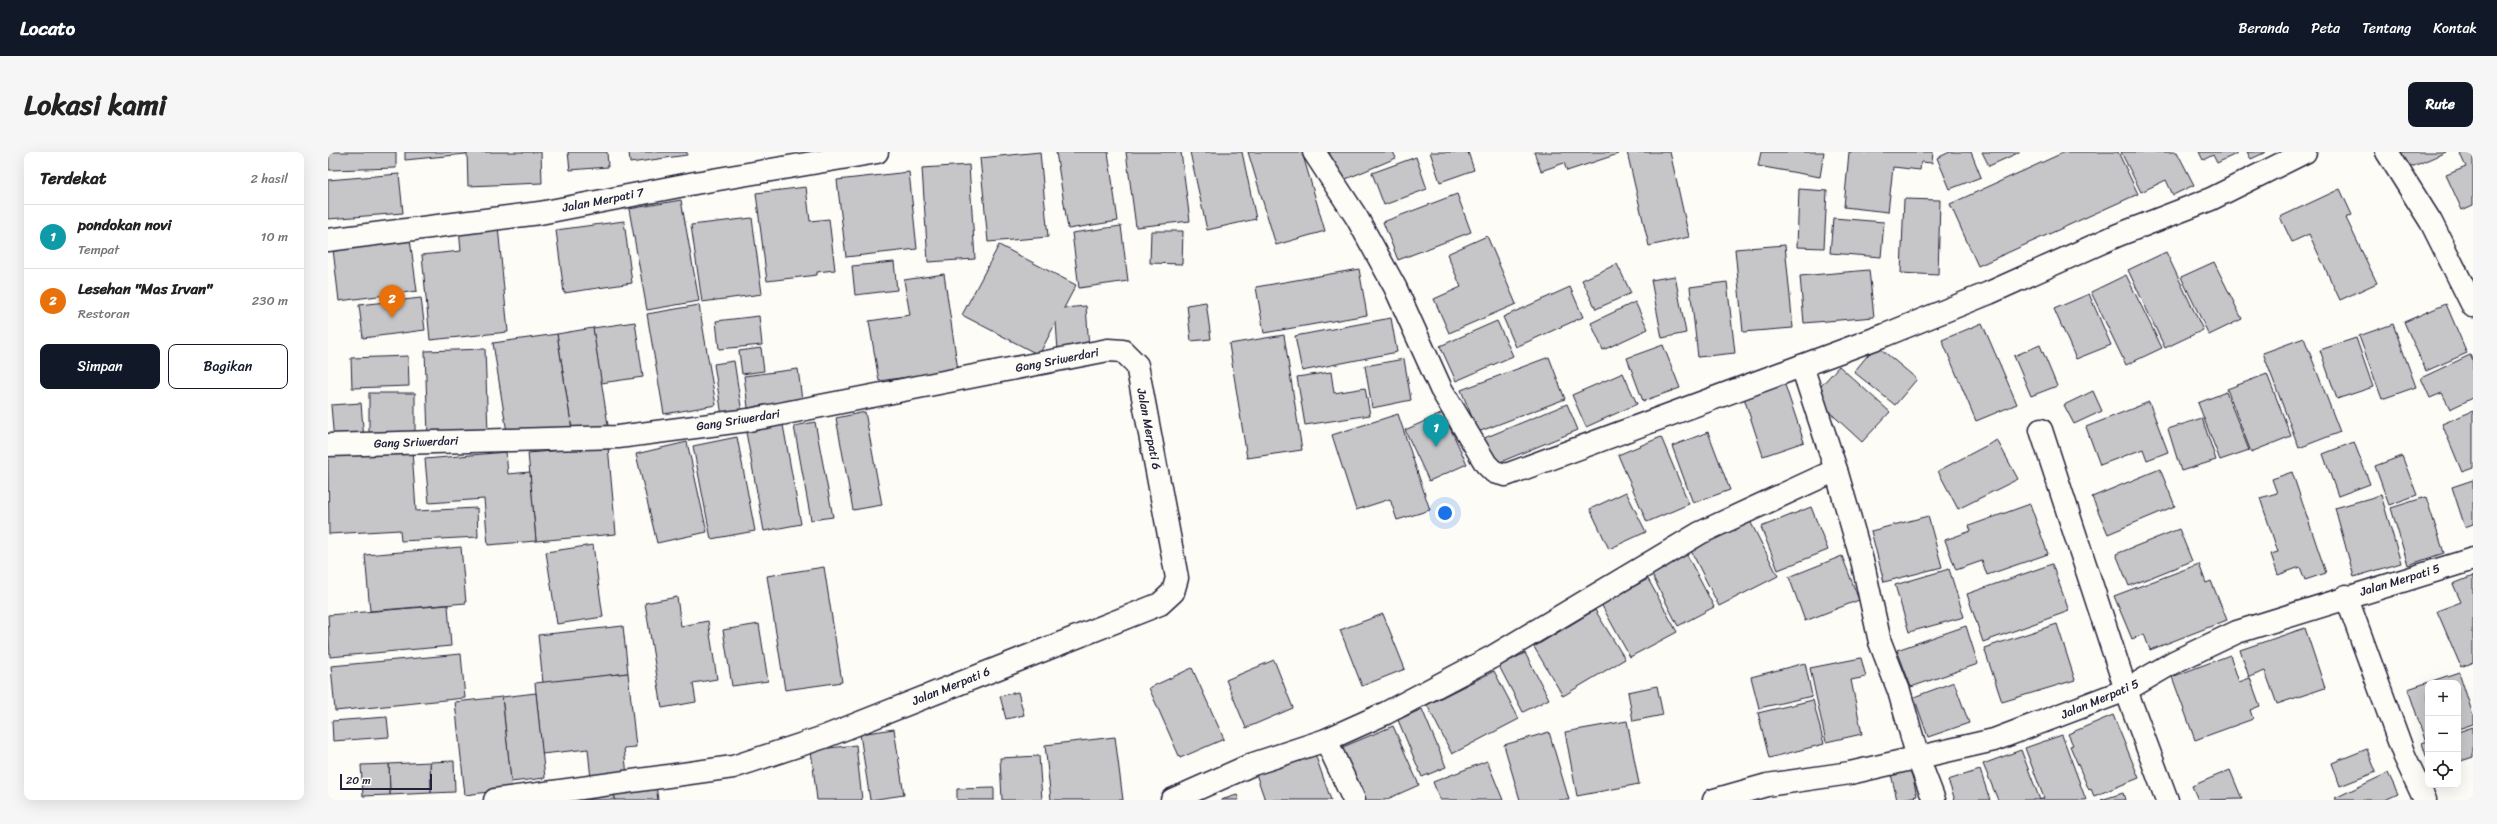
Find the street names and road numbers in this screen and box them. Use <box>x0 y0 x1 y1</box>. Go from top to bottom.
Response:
street label: Jalan Merpati 7 <box>559 181 647 219</box>
street label: Gang Sriwerdari <box>1013 341 1101 379</box>
street label: Jalan Merpati 6 <box>1130 385 1168 472</box>
street label: Gang Sriwerdari <box>695 402 782 437</box>
street label: Gang Sriwerdari <box>373 430 459 454</box>
street label: Jalan Merpati 5 <box>2356 557 2443 603</box>
street label: Jalan Merpati 6 <box>908 660 994 712</box>
street label: Jalan Merpati 5 <box>2057 673 2143 726</box>

